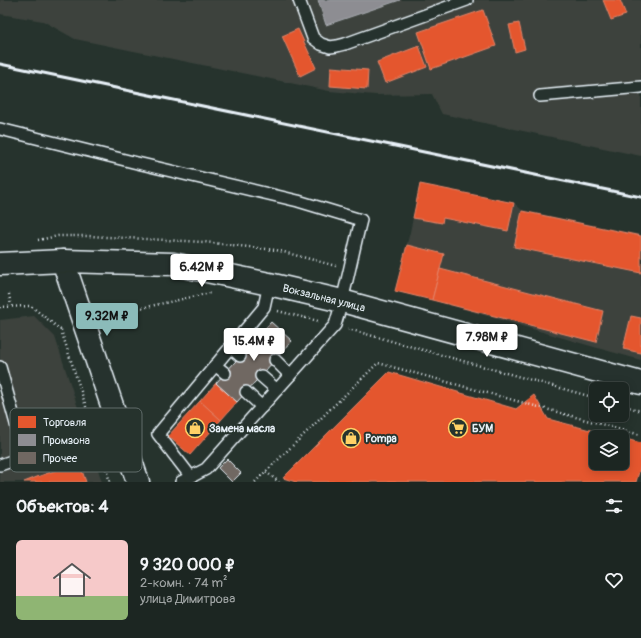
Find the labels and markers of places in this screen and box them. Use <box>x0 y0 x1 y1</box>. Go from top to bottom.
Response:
pin: 6.42M ₽ <box>165 254 239 288</box>
pin: 9.32M ₽ <box>70 303 144 337</box>
pin: 7.98M ₽ <box>450 324 524 358</box>
pin: 15.4M ₽ <box>217 328 291 362</box>
shop icon: Замена масла <box>184 417 206 439</box>
supermarket icon: БУМ <box>447 417 469 439</box>
place label: Замена масла <box>209 422 275 435</box>
place label: БУМ <box>472 422 493 435</box>
shop icon: Pompa <box>340 427 362 449</box>
place label: Pompa <box>365 432 397 445</box>

